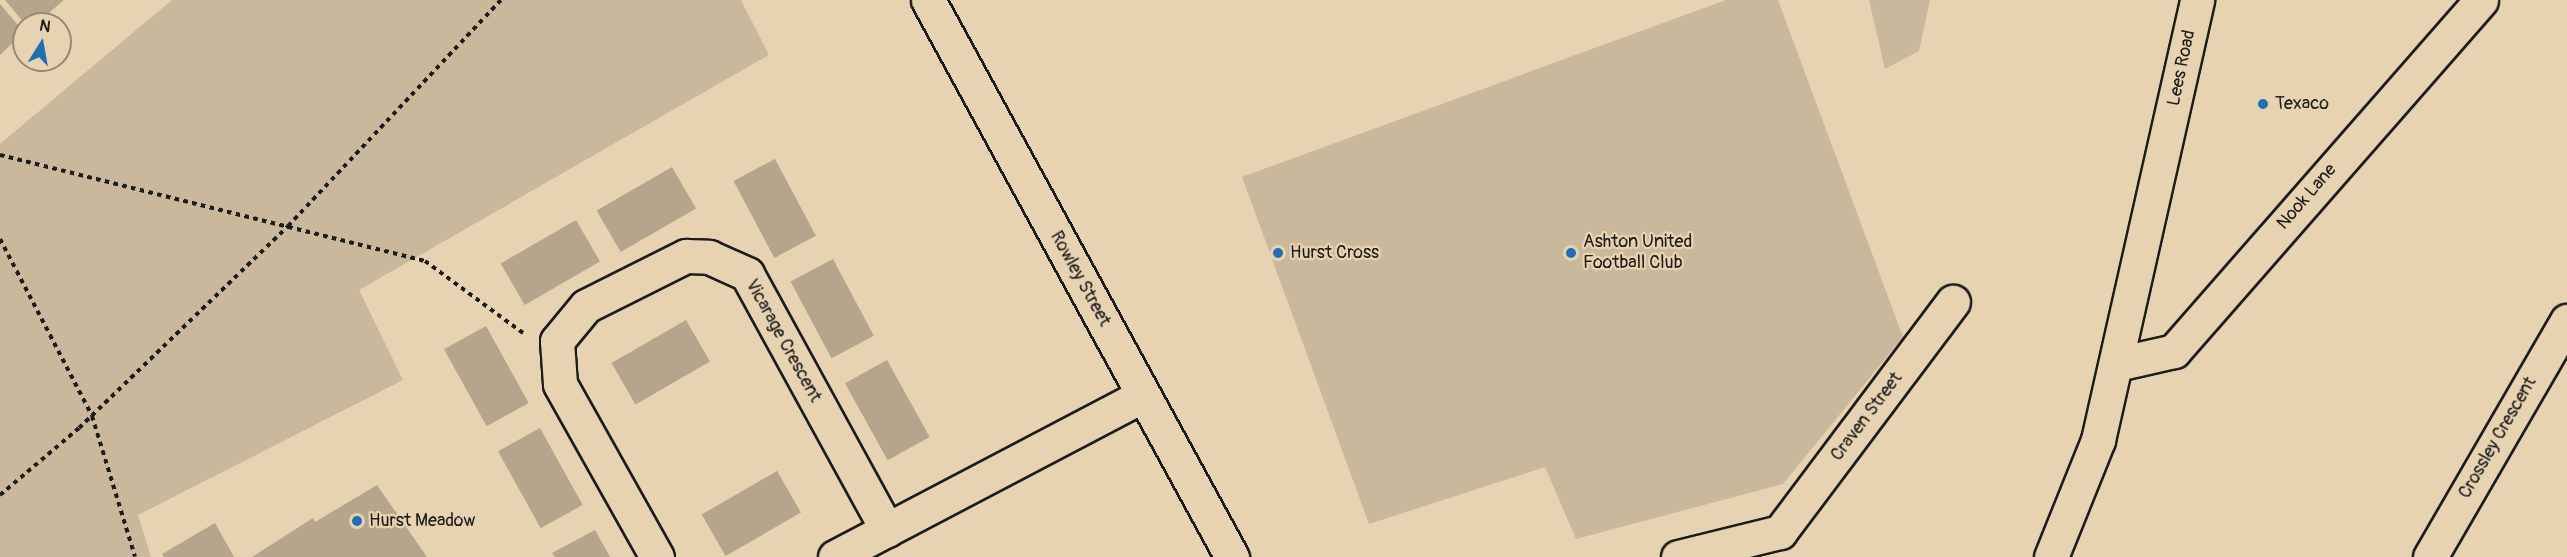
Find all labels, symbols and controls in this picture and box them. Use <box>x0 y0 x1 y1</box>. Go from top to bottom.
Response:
north arrow <box>12 12 72 72</box>
text: N <box>38 15 52 37</box>
street label: Lees Road <box>2163 28 2201 108</box>
place label: Texaco <box>2275 93 2329 115</box>
marker: Texaco <box>2256 97 2270 111</box>
street label: Nook Lane <box>2273 160 2341 234</box>
street label: Rowley Street <box>1045 228 1115 330</box>
place label: Ashton United Football Club <box>1583 232 1692 274</box>
place label: Hurst Cross <box>1290 242 1379 264</box>
marker: Hurst Cross <box>1271 246 1285 260</box>
marker: Ashton United Football Club <box>1564 246 1578 260</box>
street label: Vicarage Crescent <box>740 276 826 406</box>
street label: Craven Street <box>1827 368 1907 466</box>
street label: Crossley Crescent <box>2454 373 2542 503</box>
place label: Hurst Meadow <box>369 510 475 532</box>
marker: Hurst Meadow <box>350 514 364 528</box>

